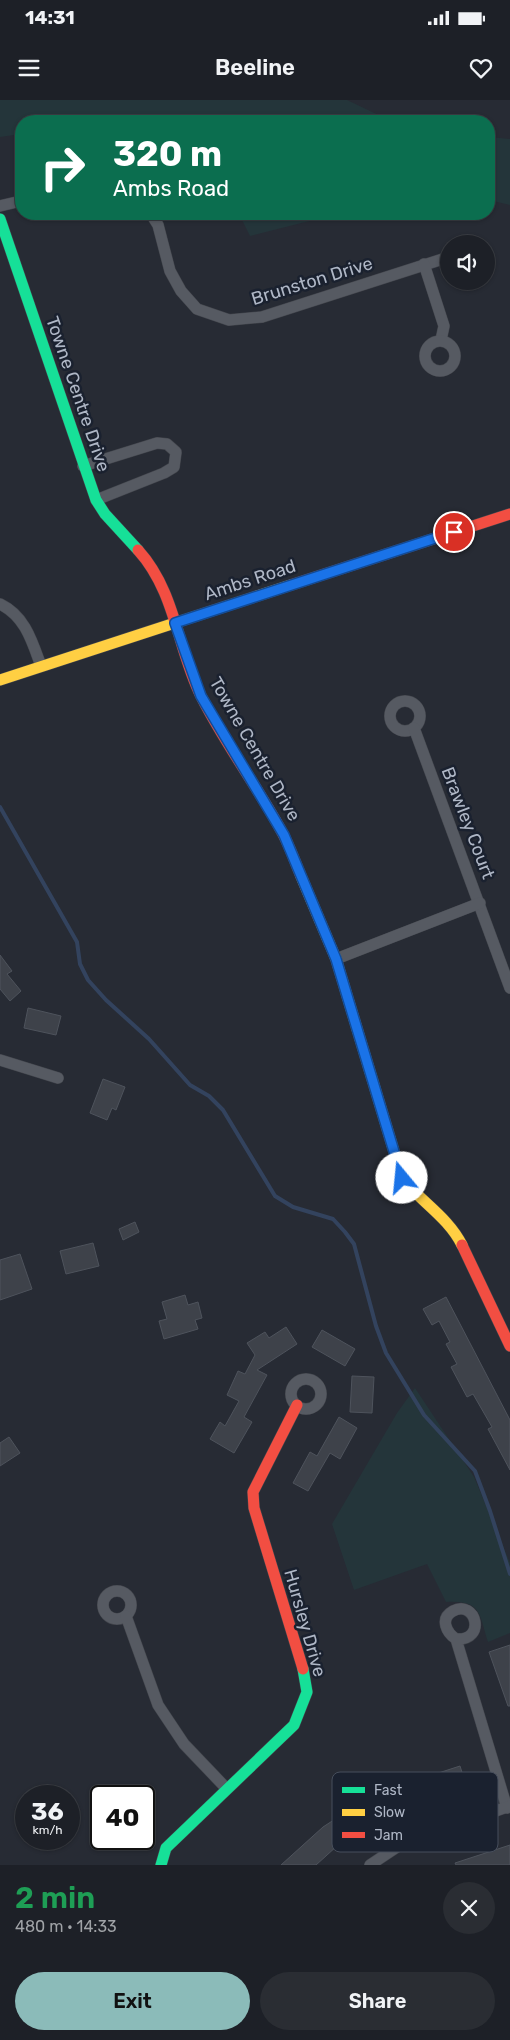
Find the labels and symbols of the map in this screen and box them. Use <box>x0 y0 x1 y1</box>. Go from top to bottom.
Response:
street label: Brunston Drive <box>249 252 375 310</box>
street label: Towne Centre Drive <box>41 313 115 475</box>
pin <box>433 511 475 553</box>
street label: Ambs Road <box>201 555 299 605</box>
street label: Towne Centre Drive <box>205 673 305 825</box>
street label: Brawley Court <box>437 764 499 882</box>
position arrow <box>375 1151 427 1203</box>
street label: Hursley Drive <box>279 1567 331 1679</box>
legend <box>332 1772 498 1852</box>
text: Fast <box>374 1782 403 1799</box>
speed limit sign: 40 <box>90 1785 155 1850</box>
text: Slow <box>374 1804 405 1821</box>
text: Jam <box>374 1827 403 1844</box>

